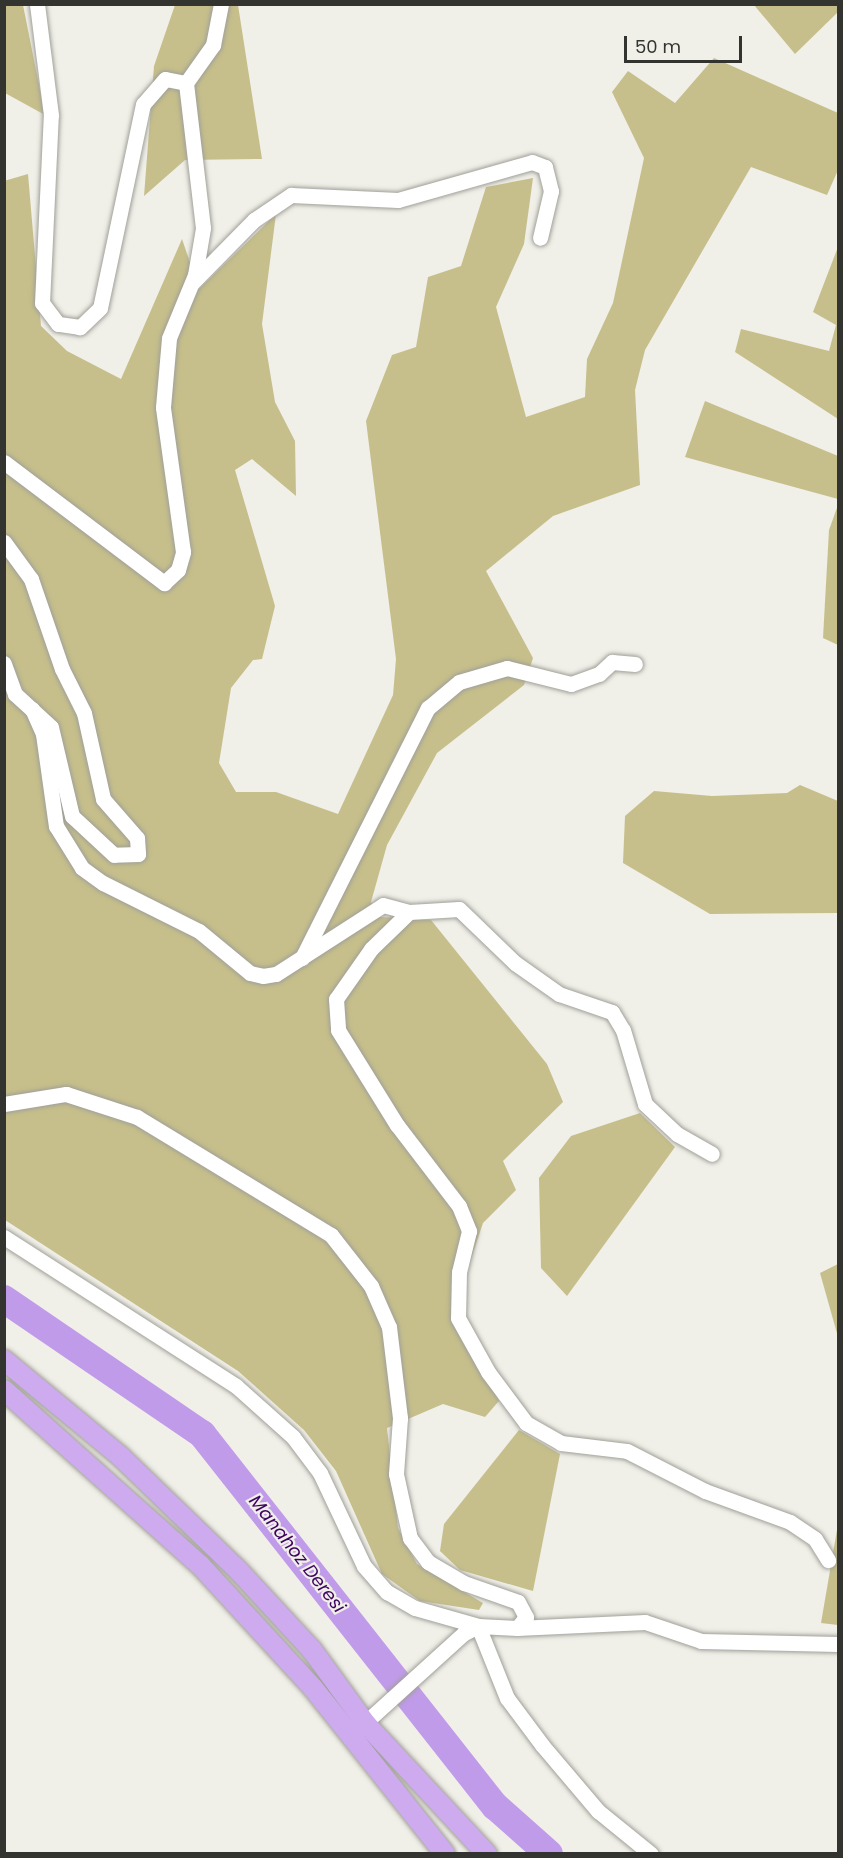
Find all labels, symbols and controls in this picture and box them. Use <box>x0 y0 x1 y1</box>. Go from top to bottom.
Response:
scale bar <box>627 24 746 62</box>
text: 50 m <box>635 34 681 59</box>
water label: Manahoz Deresi <box>244 1491 350 1617</box>

